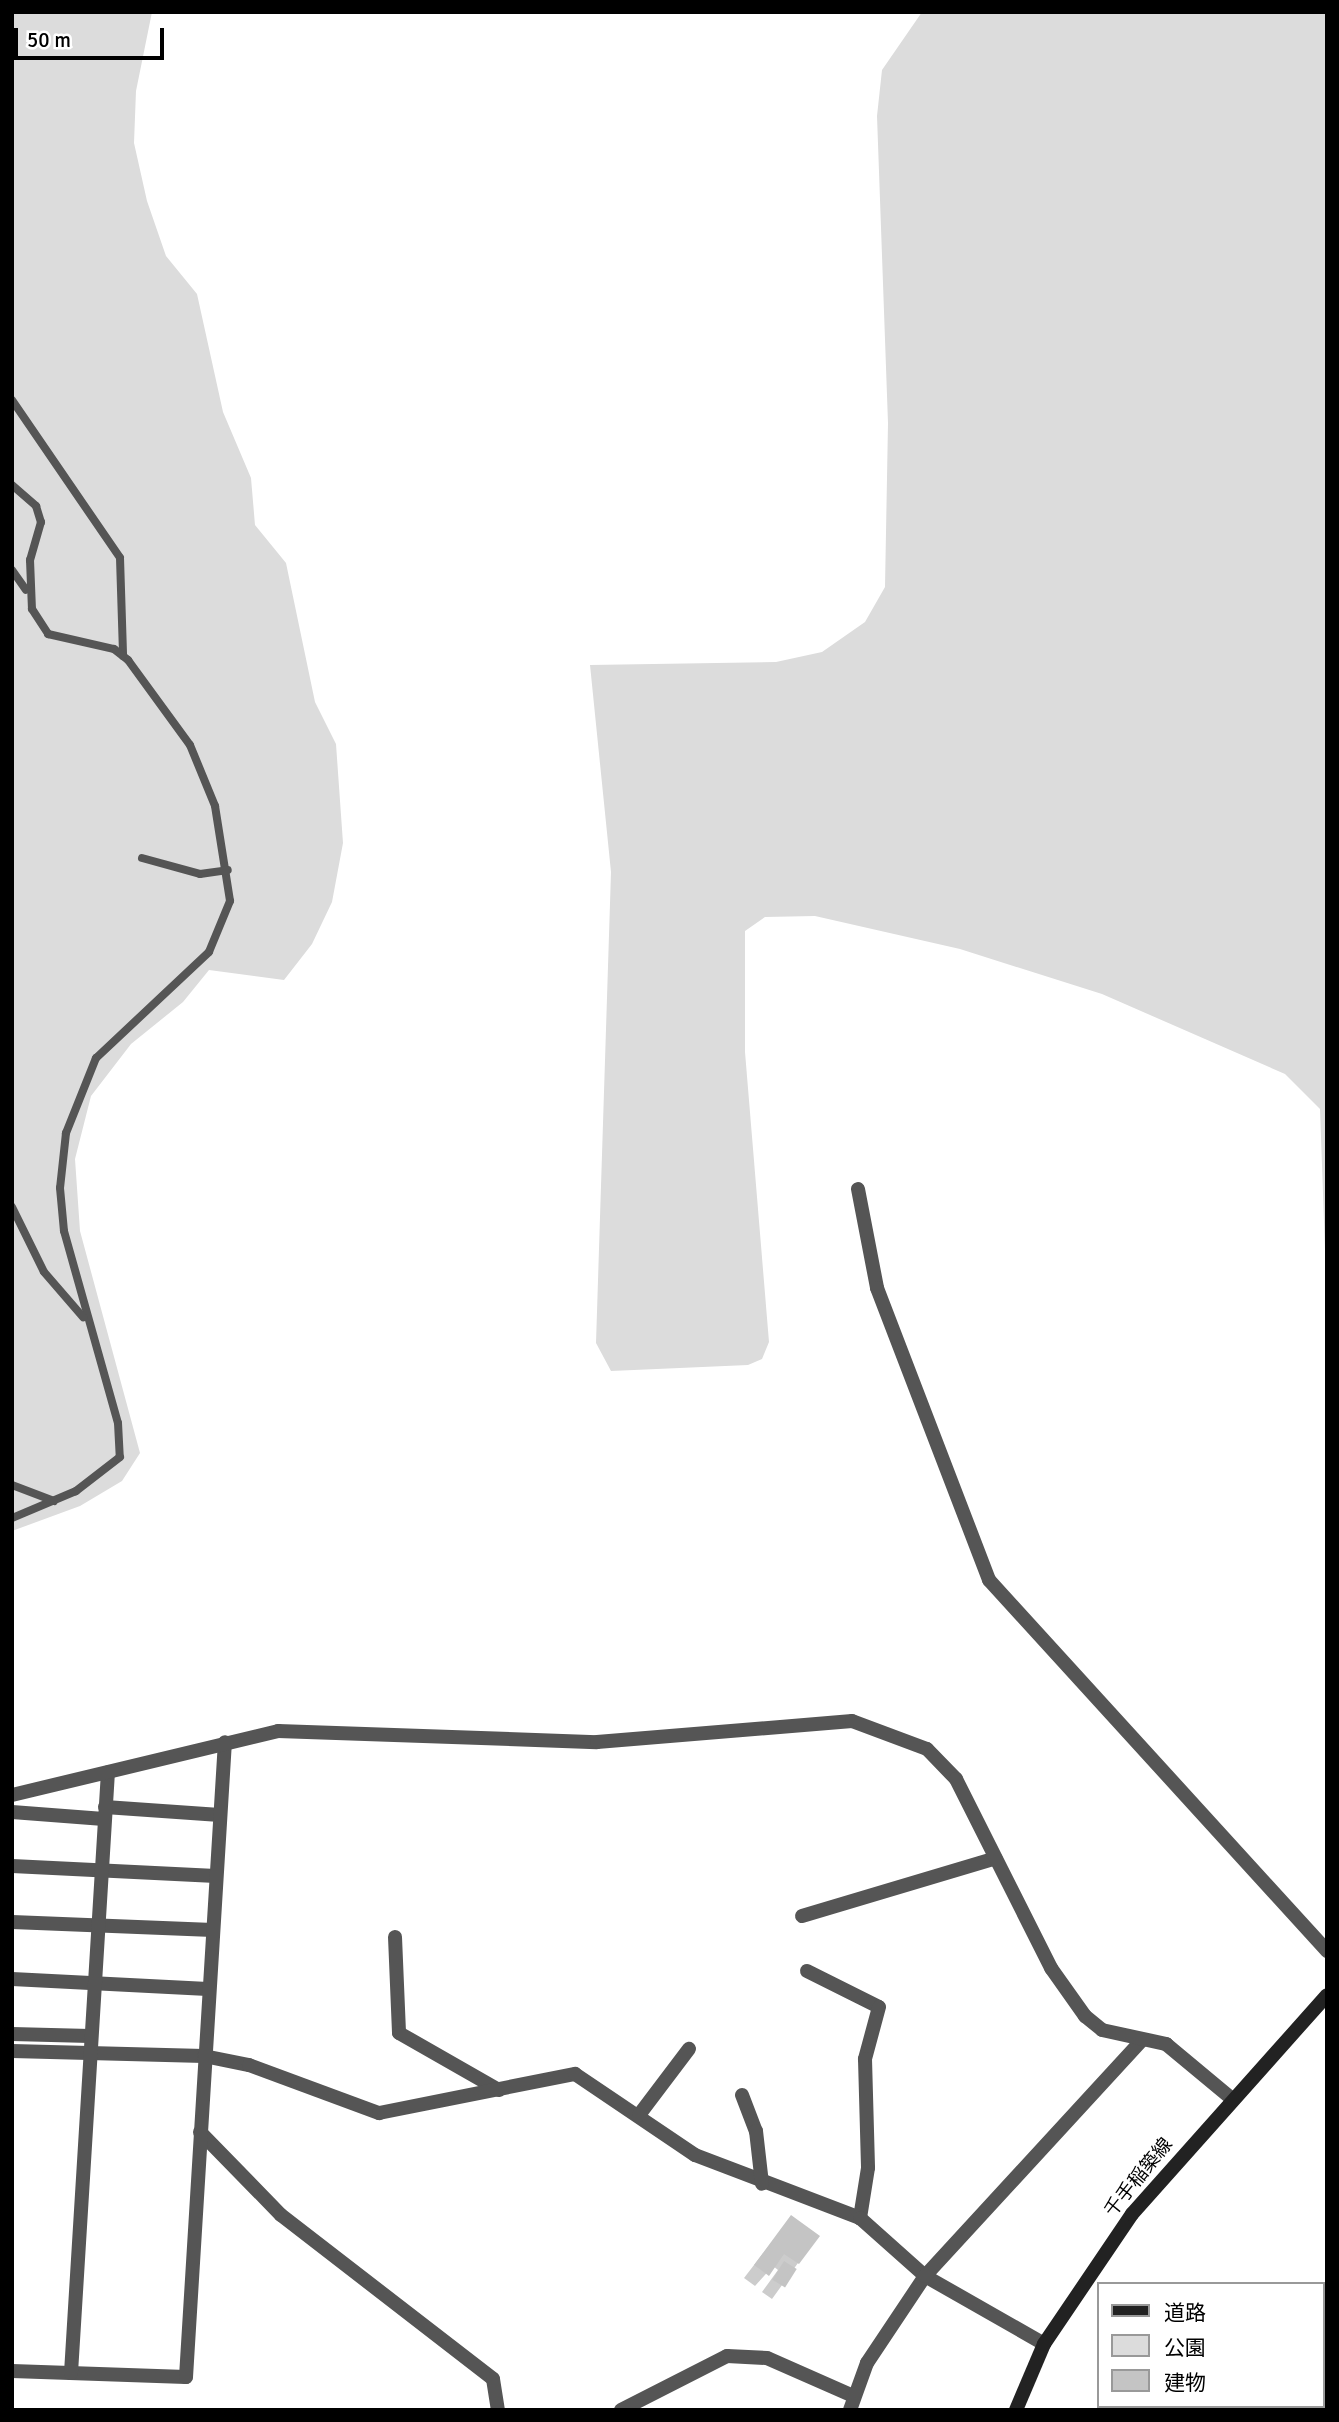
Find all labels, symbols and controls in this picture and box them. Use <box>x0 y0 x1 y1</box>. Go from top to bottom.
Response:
scale bar <box>18 14 168 58</box>
text: 50 m <box>27 27 71 53</box>
street label: 千手稲築線 <box>1100 2134 1178 2222</box>
legend <box>1098 2282 1325 2408</box>
text: 道路 <box>1164 2300 1206 2326</box>
text: 公園 <box>1164 2335 1206 2361</box>
text: 建物 <box>1164 2370 1206 2396</box>

